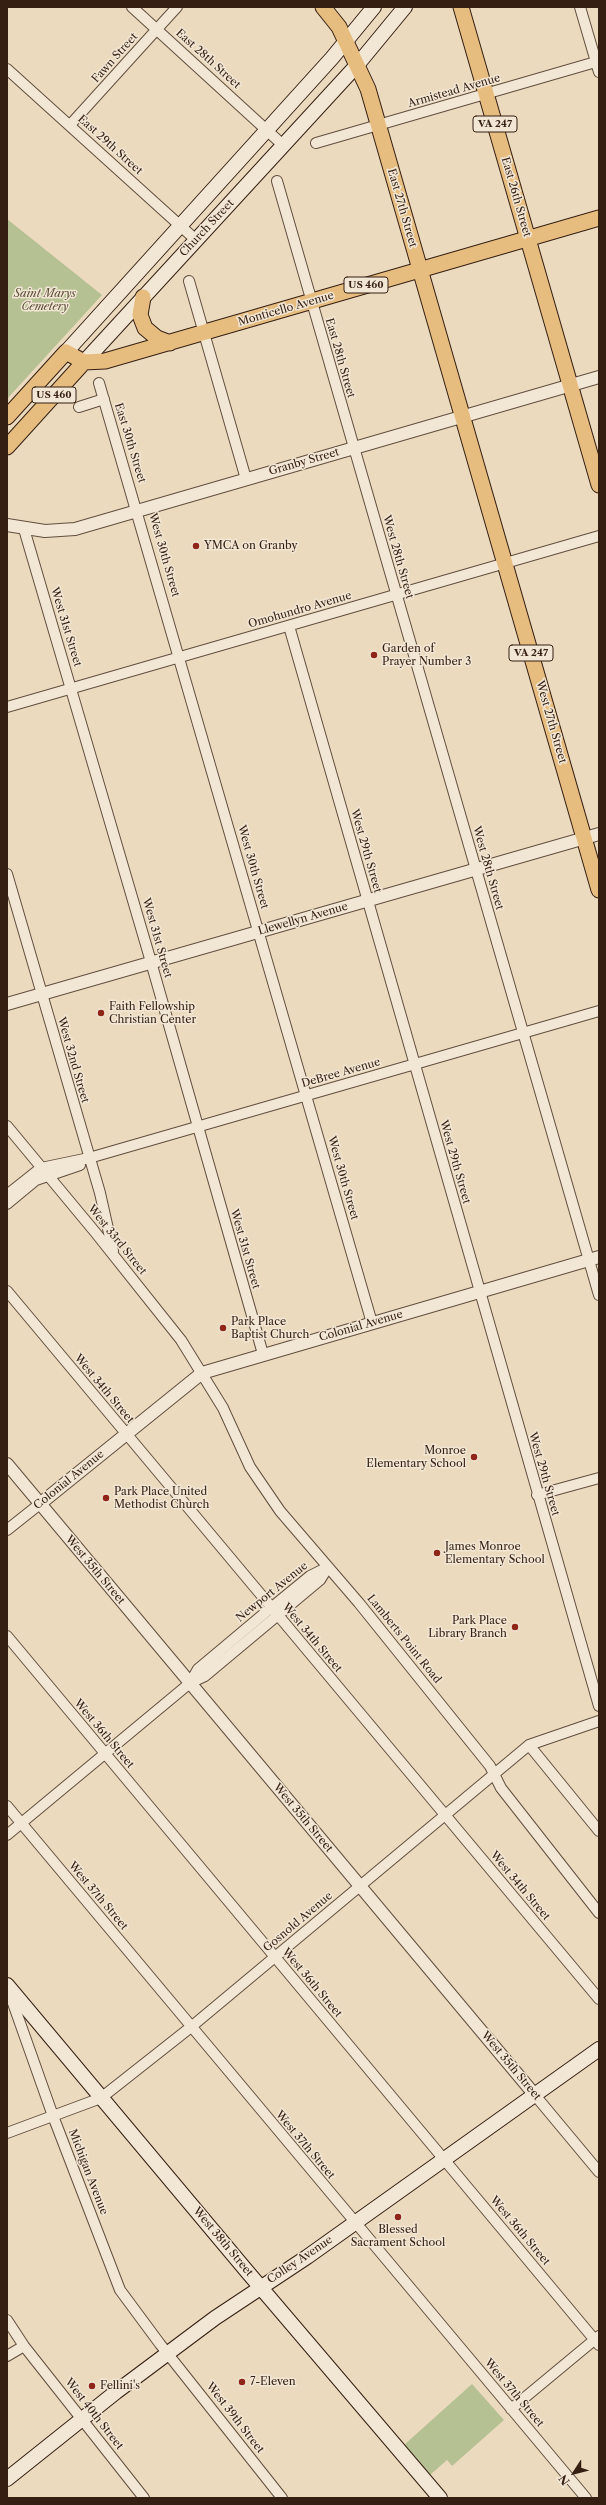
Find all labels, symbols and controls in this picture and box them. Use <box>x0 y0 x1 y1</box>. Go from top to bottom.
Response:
street label: East 28th Street <box>173 26 243 92</box>
street label: Fawn Street <box>89 30 141 86</box>
street label: Armistead Avenue <box>406 71 502 111</box>
street label: East 29th Street <box>75 112 145 178</box>
road number: VA 247 <box>473 116 517 132</box>
street label: East 26th Street <box>498 155 534 239</box>
street label: East 27th Street <box>384 167 420 249</box>
street label: Church Street <box>177 197 237 259</box>
road number: US 460 <box>344 277 388 293</box>
park label: Saint Marys Cemetery <box>14 287 76 313</box>
street label: Monticello Avenue <box>237 289 335 329</box>
street label: East 28th Street <box>322 316 358 400</box>
road number: US 460 <box>32 387 76 403</box>
street label: East 30th Street <box>112 401 148 485</box>
street label: Granby Street <box>267 446 341 478</box>
street label: West 30th Street <box>146 511 182 599</box>
street label: West 28th Street <box>380 514 416 600</box>
place label: YMCA on Granby <box>204 539 298 553</box>
marker: YMCA on Granby <box>191 541 201 551</box>
street label: West 31st Street <box>48 586 84 668</box>
street label: Omohundro Avenue <box>247 589 353 631</box>
place label: Garden of Prayer Number 3 <box>382 642 471 668</box>
road number: VA 247 <box>509 645 553 661</box>
marker: Garden of Prayer Number 3 <box>369 650 379 660</box>
street label: West 27th Street <box>533 679 569 765</box>
street label: West 29th Street <box>348 808 384 894</box>
street label: West 30th Street <box>235 823 271 911</box>
street label: West 28th Street <box>470 825 506 911</box>
street label: West 31st Street <box>139 897 175 979</box>
street label: Llewellyn Avenue <box>257 900 349 938</box>
place label: Faith Fellowship Christian Center <box>109 1000 196 1026</box>
marker: Faith Fellowship Christian Center <box>96 1008 106 1018</box>
street label: West 32nd Street <box>54 1015 92 1105</box>
street label: DeBree Avenue <box>300 1055 382 1091</box>
street label: West 29th Street <box>437 1119 473 1205</box>
street label: West 30th Street <box>325 1134 361 1222</box>
street label: West 33rd Street <box>85 1202 149 1278</box>
street label: West 31st Street <box>227 1208 263 1290</box>
street label: Colonial Avenue <box>318 1308 404 1344</box>
place label: Park Place Baptist Church <box>231 1315 309 1341</box>
marker: Park Place Baptist Church <box>218 1323 228 1333</box>
street label: West 34th Street <box>71 1352 137 1426</box>
street label: West 29th Street <box>526 1431 562 1517</box>
place label: Monroe Elementary School <box>366 1444 466 1470</box>
street label: Colonial Avenue <box>31 1448 107 1512</box>
marker: Monroe Elementary School <box>469 1452 479 1462</box>
place label: Park Place United Methodist Church <box>114 1485 209 1511</box>
marker: Park Place United Methodist Church <box>101 1493 111 1503</box>
street label: West 35th Street <box>62 1533 128 1607</box>
place label: James Monroe Elementary School <box>445 1540 545 1566</box>
marker: James Monroe Elementary School <box>432 1548 442 1558</box>
street label: Newport Avenue <box>234 1559 310 1625</box>
street label: Lamberts Point Road <box>364 1592 444 1686</box>
street label: West 34th Street <box>279 1601 345 1675</box>
place label: Park Place Library Branch <box>428 1614 507 1640</box>
marker: Park Place Library Branch <box>510 1622 520 1632</box>
street label: West 36th Street <box>71 1697 137 1771</box>
street label: West 35th Street <box>270 1781 336 1855</box>
street label: West 34th Street <box>487 1849 553 1923</box>
street label: West 37th Street <box>66 1859 130 1933</box>
street label: Gosnold Avenue <box>261 1889 335 1955</box>
street label: West 36th Street <box>279 1946 345 2020</box>
street label: West 35th Street <box>478 2029 544 2103</box>
street label: West 37th Street <box>273 2108 337 2182</box>
street label: Michigan Avenue <box>66 2127 110 2217</box>
street label: West 36th Street <box>487 2194 553 2268</box>
street label: West 38th Street <box>190 2205 256 2279</box>
marker: Blessed Sacrament School <box>393 2212 403 2222</box>
place label: Blessed Sacrament School <box>351 2223 445 2249</box>
street label: Colley Avenue <box>265 2233 335 2287</box>
street label: West 37th Street <box>482 2356 546 2430</box>
place label: 7-Eleven <box>250 2375 296 2389</box>
street label: West 40th Street <box>62 2376 126 2452</box>
marker: 7-Eleven <box>237 2377 247 2387</box>
place label: Fellini's <box>100 2379 140 2393</box>
street label: West 39th Street <box>203 2380 267 2456</box>
marker: Fellini's <box>87 2381 97 2391</box>
north arrow <box>554 2453 594 2493</box>
text: N <box>556 2472 573 2488</box>

